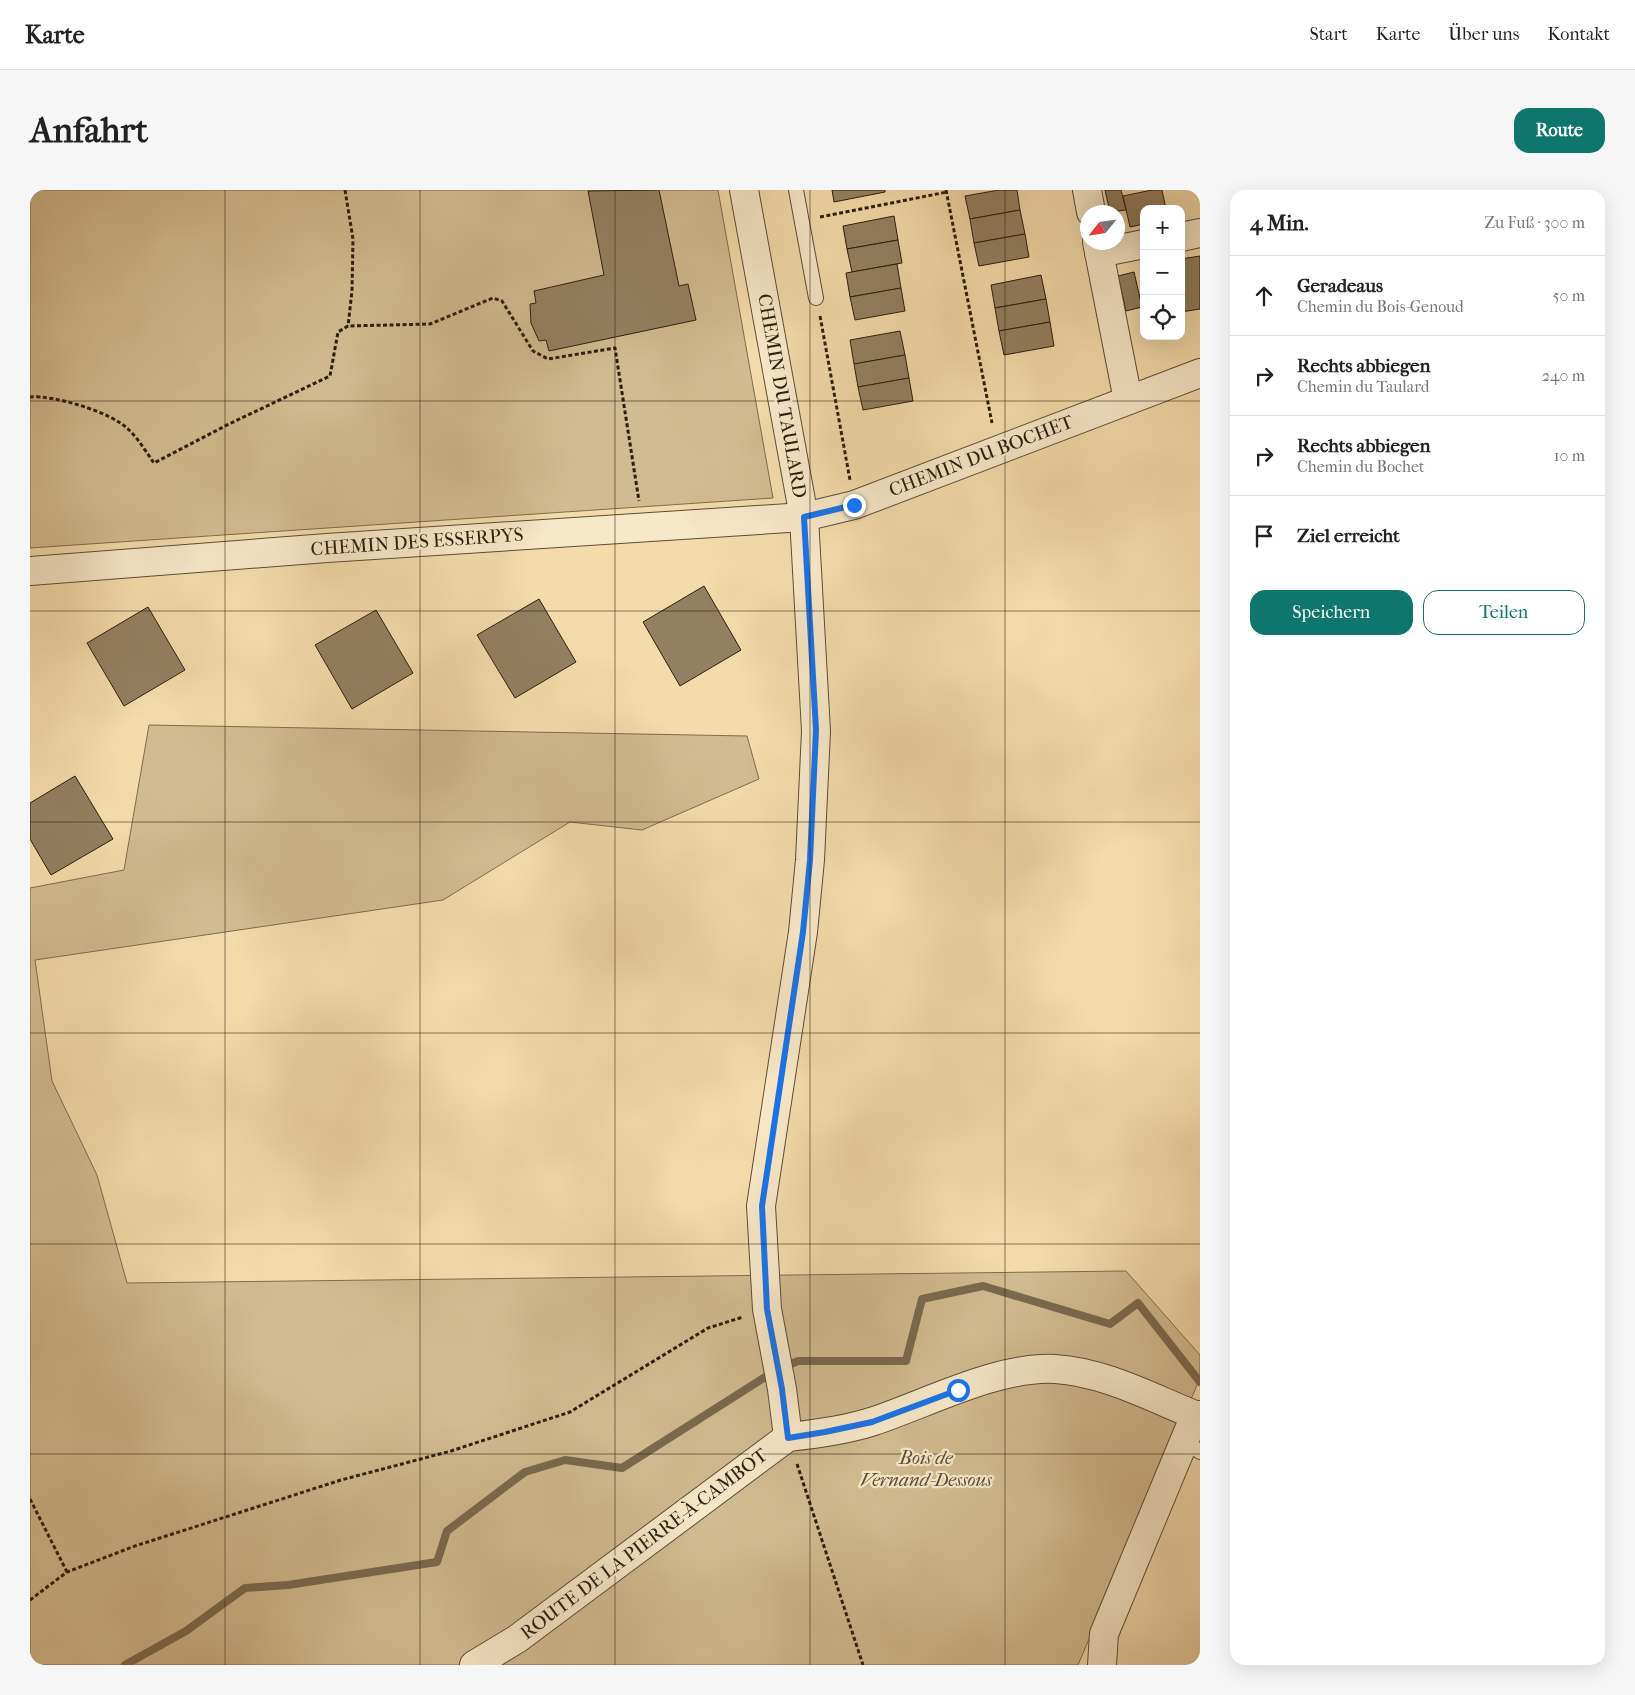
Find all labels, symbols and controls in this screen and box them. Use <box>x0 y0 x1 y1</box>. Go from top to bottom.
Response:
text: Karte <box>25 21 85 49</box>
text: Start <box>1309 24 1348 45</box>
text: Karte <box>1376 24 1420 45</box>
text: Über uns <box>1448 24 1519 45</box>
text: Kontakt <box>1547 24 1610 45</box>
button: Route <box>1514 108 1605 153</box>
text: Anfahrt <box>30 110 148 151</box>
north arrow <box>1080 205 1125 250</box>
map controls <box>1140 205 1185 340</box>
button: + <box>1140 205 1185 250</box>
text: 4 Min. <box>1250 211 1309 235</box>
text: Zu Fuß · 300 m <box>1484 213 1585 232</box>
button: − <box>1140 250 1185 295</box>
text: Geradeaus <box>1297 275 1383 297</box>
icon: ahead <box>1250 282 1278 310</box>
text: 50 m <box>1553 286 1585 305</box>
street label: CHEMIN DU TAULARD <box>753 292 811 500</box>
button: locate <box>1140 295 1185 340</box>
text: Chemin du Bois-Genoud <box>1297 297 1464 316</box>
text: Rechts abbiegen <box>1297 355 1431 377</box>
icon: right <box>1250 362 1278 390</box>
text: 240 m <box>1542 366 1585 385</box>
text: Chemin du Taulard <box>1297 377 1429 396</box>
street label: CHEMIN DU BOCHET <box>886 411 1076 501</box>
text: Rechts abbiegen <box>1297 435 1431 457</box>
icon: right <box>1250 442 1278 470</box>
text: 10 m <box>1554 446 1585 465</box>
text: Chemin du Bochet <box>1297 457 1425 476</box>
route end <box>843 494 866 517</box>
icon: arrive <box>1250 522 1278 550</box>
street label: CHEMIN DES ESSERPYS <box>310 524 524 560</box>
text: Ziel erreicht <box>1297 525 1400 547</box>
button: Speichern <box>1250 590 1413 635</box>
button: Teilen <box>1423 590 1585 635</box>
route start <box>947 1379 970 1402</box>
street label: ROUTE DE LA PIERRE-À-CAMBOT <box>516 1444 772 1644</box>
park label: Bois de Vernand-Dessous <box>860 1447 993 1491</box>

